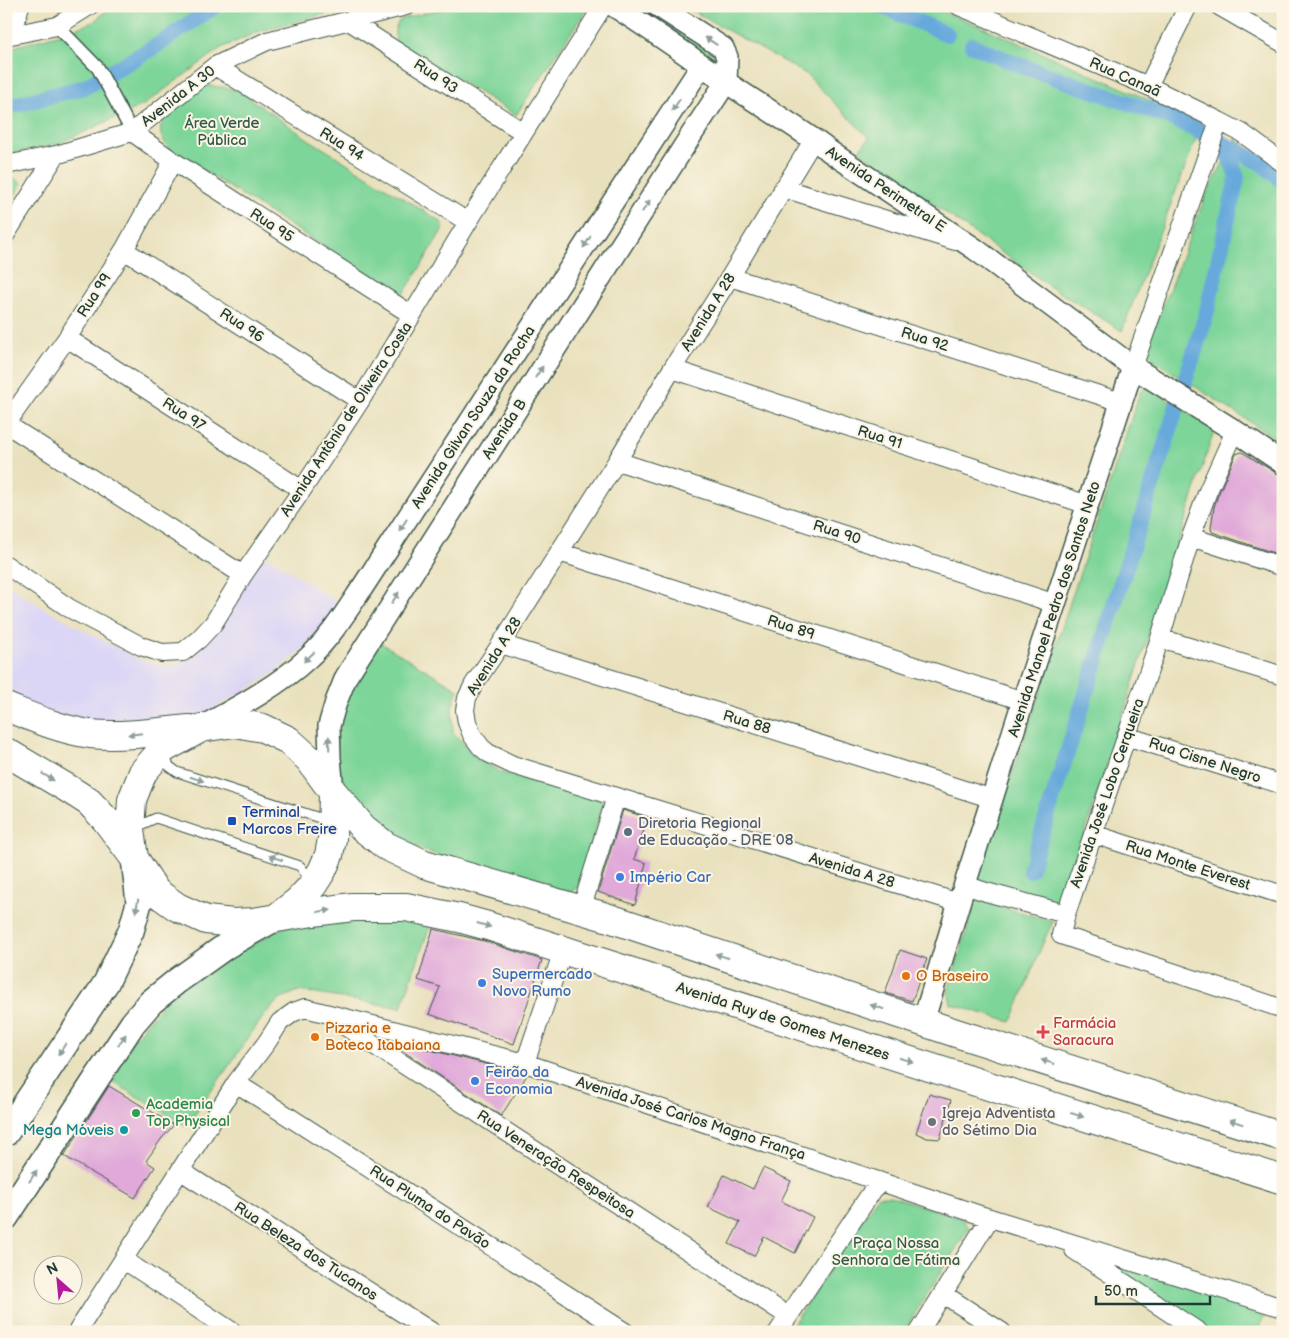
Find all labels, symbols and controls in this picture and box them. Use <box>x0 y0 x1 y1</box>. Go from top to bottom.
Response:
one-way arrow <box>705 36 718 45</box>
street label: Rua Canaã <box>1086 53 1163 102</box>
street label: Rua 93 <box>410 55 462 98</box>
street label: Avenida A 30 <box>137 61 219 131</box>
one-way arrow <box>671 99 681 112</box>
park label: Área Verde Pública <box>185 114 260 150</box>
street label: Rua 94 <box>316 123 368 166</box>
street label: Avenida Perimetral E <box>822 142 950 237</box>
one-way arrow <box>641 199 650 213</box>
street label: Rua 95 <box>246 204 297 247</box>
one-way arrow <box>582 235 592 248</box>
street label: Avenida A 28 <box>677 269 740 355</box>
street label: Rua 99 <box>73 270 116 321</box>
street label: Rua 96 <box>216 304 268 347</box>
street label: Avenida Antônio de Oliveira Costa <box>276 318 417 520</box>
street label: Avenida Gilvan Souza da Rocha <box>407 322 540 512</box>
street label: Rua 92 <box>899 323 951 356</box>
one-way arrow <box>535 366 544 379</box>
street label: Rua 97 <box>159 393 209 436</box>
street label: Avenida B <box>478 396 531 463</box>
street label: Rua 91 <box>855 421 905 454</box>
street label: Avenida Manoel Pedro dos Santos Neto <box>1004 479 1105 739</box>
street label: Rua 90 <box>811 516 863 549</box>
one-way arrow <box>399 518 408 531</box>
one-way arrow <box>391 591 400 605</box>
street label: Rua 89 <box>765 611 817 644</box>
street label: Avenida A 28 <box>463 613 526 699</box>
one-way arrow <box>304 651 316 663</box>
street label: Avenida José Lobo Cerqueira <box>1066 696 1149 890</box>
street label: Rua 88 <box>721 706 773 739</box>
one-way arrow <box>127 730 143 738</box>
street label: Rua Cisne Negro <box>1146 733 1263 788</box>
one-way arrow <box>325 735 333 751</box>
one-way arrow <box>42 772 55 781</box>
one-way arrow <box>189 775 204 783</box>
place label: Terminal Marcos Freire <box>242 803 337 839</box>
place label: Diretoria Regional de Educação - DRE 08 <box>638 814 794 850</box>
marker: Terminal Marcos Freire <box>226 815 238 827</box>
marker: Diretoria Regional de Educação - DRE 08 <box>622 826 634 838</box>
street label: Rua Monte Everest <box>1123 836 1253 895</box>
street label: Avenida A 28 <box>807 848 897 893</box>
one-way arrow <box>268 854 283 861</box>
place label: Império Car <box>630 868 711 887</box>
marker: Império Car <box>614 871 626 883</box>
one-way arrow <box>132 899 140 915</box>
one-way arrow <box>316 907 332 915</box>
one-way arrow <box>477 922 492 930</box>
one-way arrow <box>715 952 730 959</box>
place label: Supermercado Novo Rumo <box>492 965 592 1001</box>
place label: O Braseiro <box>916 967 989 986</box>
marker: O Braseiro <box>900 970 912 982</box>
marker: Supermercado Novo Rumo <box>476 977 488 989</box>
street label: Avenida Ruy de Gomes Menezes <box>674 978 892 1065</box>
one-way arrow <box>869 1003 884 1010</box>
place label: Farmácia Saracura <box>1053 1014 1116 1050</box>
place label: Pizzaria e Boteco Itabaiana <box>325 1019 440 1055</box>
marker: Farmácia Saracura <box>1037 1026 1049 1038</box>
marker: Pizzaria e Boteco Itabaiana <box>309 1031 321 1043</box>
one-way arrow <box>117 1033 127 1047</box>
one-way arrow <box>57 1042 67 1056</box>
one-way arrow <box>898 1057 913 1064</box>
one-way arrow <box>1040 1058 1055 1066</box>
place label: Feirão da Economia <box>485 1063 553 1099</box>
street label: Avenida José Carlos Magno França <box>574 1072 808 1165</box>
marker: Feirão da Economia <box>469 1075 481 1087</box>
place label: Academia Top Physical <box>146 1095 230 1131</box>
place label: Igreja Adventista do Sétimo Dia <box>942 1104 1055 1140</box>
street label: Rua Veneração Respeitosa <box>473 1106 638 1223</box>
marker: Academia Top Physical <box>130 1107 142 1119</box>
one-way arrow <box>1070 1111 1085 1119</box>
marker: Igreja Adventista do Sétimo Dia <box>926 1116 938 1128</box>
one-way arrow <box>1229 1118 1244 1126</box>
place label: Mega Móveis <box>23 1121 115 1140</box>
marker: Mega Móveis <box>118 1124 130 1136</box>
street label: Rua Pluma do Pavão <box>366 1161 494 1254</box>
one-way arrow <box>28 1169 38 1183</box>
street label: Rua Beleza dos Tucanos <box>230 1198 382 1305</box>
park label: Praça Nossa Senhora de Fátima <box>832 1234 960 1270</box>
north arrow <box>32 1256 82 1306</box>
text: N <box>44 1259 61 1279</box>
scale bar <box>1096 1273 1210 1305</box>
text: 50 m <box>1104 1282 1138 1301</box>

